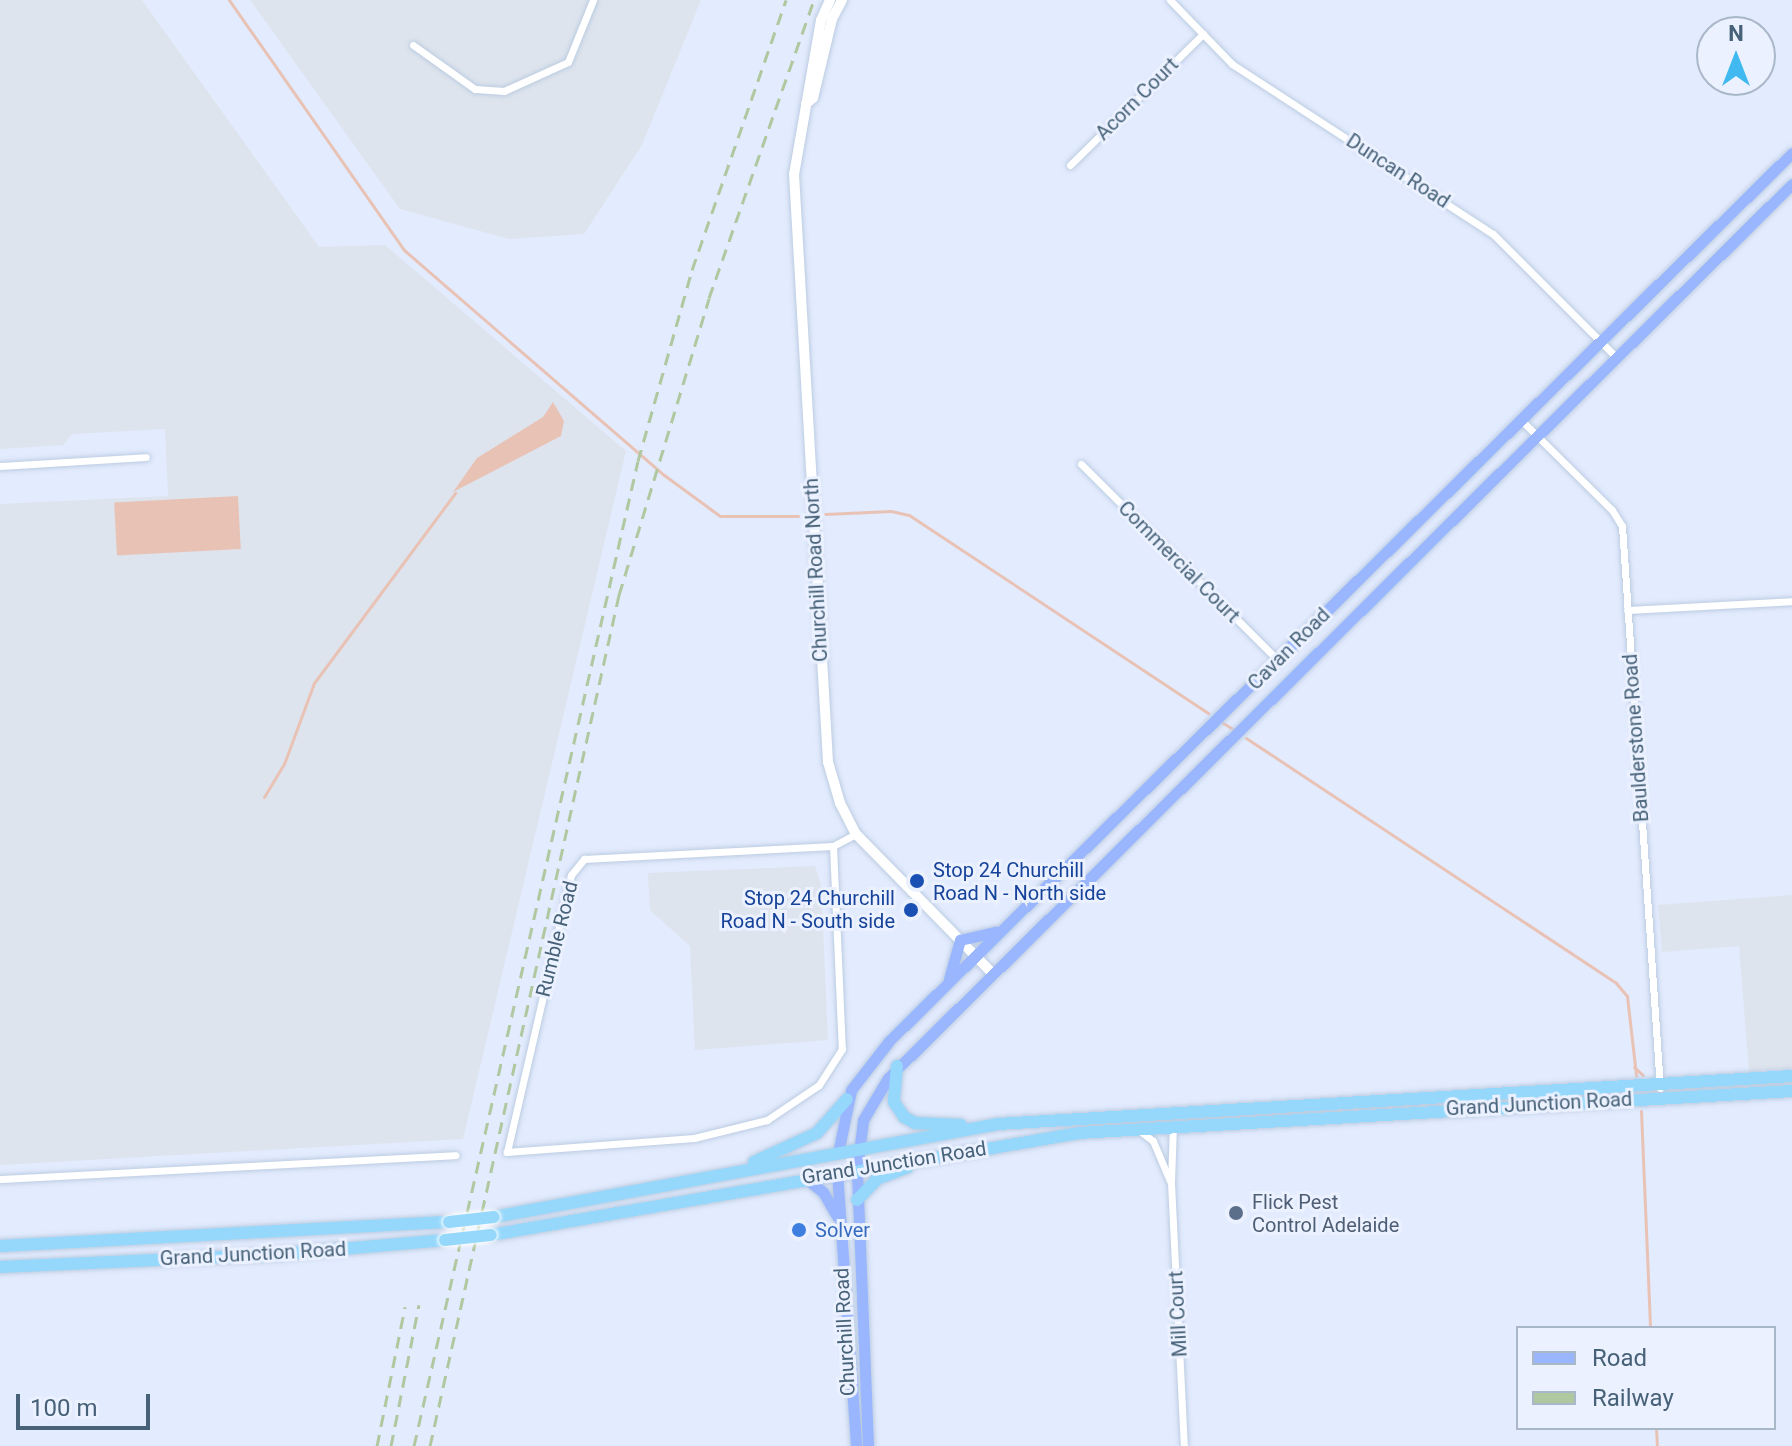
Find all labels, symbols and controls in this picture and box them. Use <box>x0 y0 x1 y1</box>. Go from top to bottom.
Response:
north arrow <box>1696 16 1776 96</box>
text: N <box>1728 21 1744 46</box>
street label: Acorn Court <box>1091 53 1183 145</box>
street label: Duncan Road <box>1342 129 1454 213</box>
street label: Churchill Road North <box>799 477 833 663</box>
street label: Commercial Court <box>1113 496 1245 628</box>
street label: Cavan Road <box>1243 603 1335 695</box>
street label: Baulderstone Road <box>1618 653 1654 823</box>
place label: Stop 24 Churchill Road N - North side <box>933 858 1106 905</box>
marker: Stop 24 Churchill Road N - North side <box>908 872 926 890</box>
street label: Rumble Road <box>531 879 583 999</box>
place label: Stop 24 Churchill Road N - South side <box>721 886 895 933</box>
marker: Stop 24 Churchill Road N - South side <box>902 901 920 919</box>
street label: Grand Junction Road <box>1445 1087 1633 1121</box>
street label: Grand Junction Road <box>800 1137 988 1189</box>
place label: Flick Pest Control Adelaide <box>1252 1190 1399 1237</box>
marker: Flick Pest Control Adelaide <box>1227 1204 1245 1222</box>
place label: Solver <box>815 1218 870 1242</box>
marker: Solver <box>790 1221 808 1239</box>
street label: Grand Junction Road <box>159 1237 347 1271</box>
street label: Churchill Road <box>830 1267 860 1397</box>
street label: Mill Court <box>1164 1270 1192 1358</box>
legend <box>1516 1326 1776 1430</box>
text: Road <box>1592 1344 1647 1372</box>
scale bar <box>20 1378 154 1428</box>
text: Railway <box>1592 1384 1674 1412</box>
text: 100 m <box>30 1394 97 1422</box>

